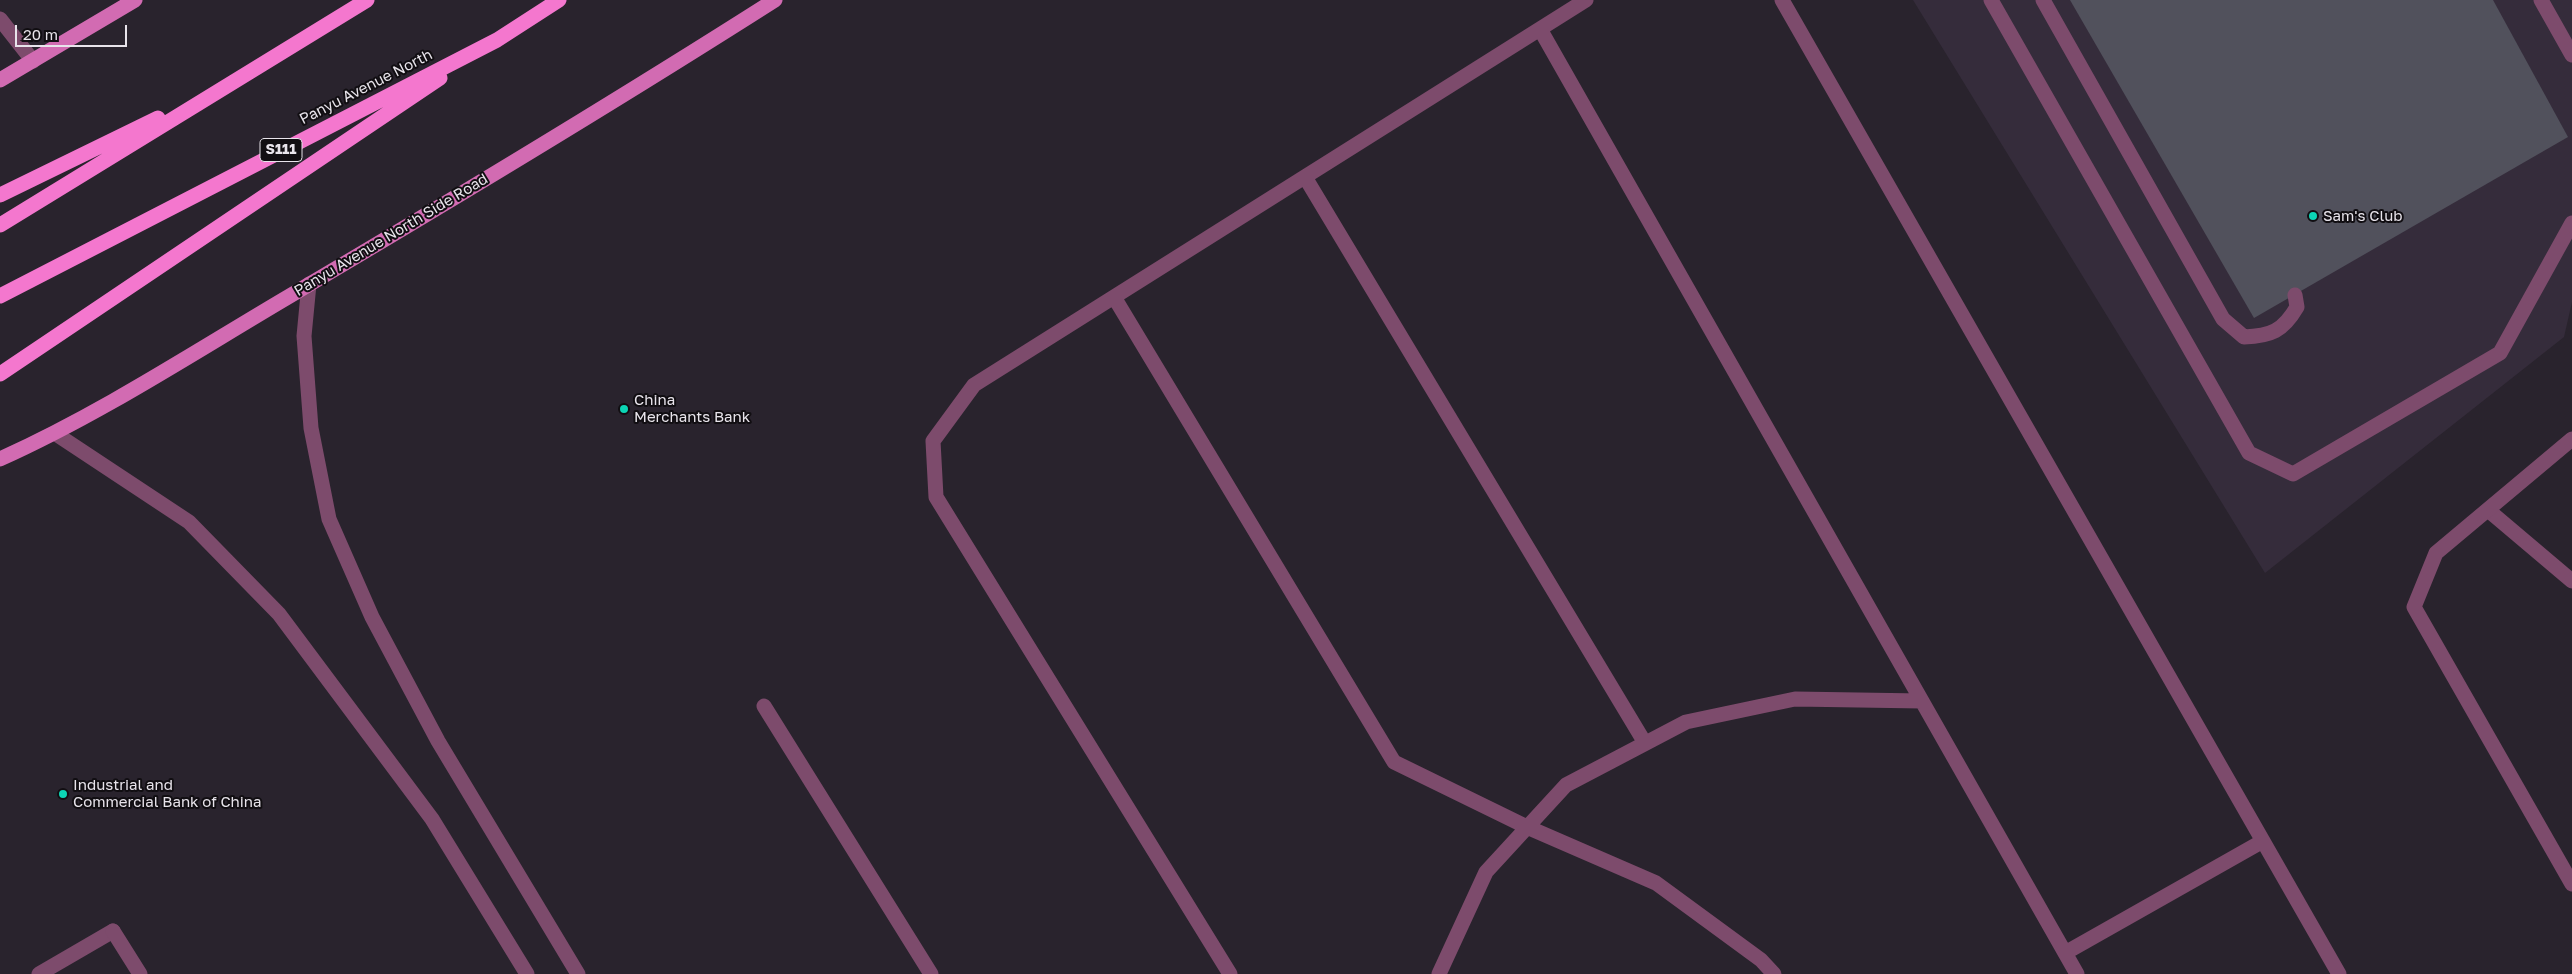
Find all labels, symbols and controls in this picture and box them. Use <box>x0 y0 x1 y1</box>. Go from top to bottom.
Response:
scale bar <box>18 15 130 47</box>
text: 20 m <box>23 25 58 43</box>
street label: Panyu Avenue North <box>297 46 435 128</box>
road number: S111 <box>260 138 302 162</box>
street label: Panyu Avenue North Side Road <box>291 170 491 300</box>
place label: Sam's Club <box>2323 207 2402 225</box>
marker: Sam's Club <box>2307 210 2319 222</box>
place label: China Merchants Bank <box>634 391 750 426</box>
marker: China Merchants Bank <box>618 403 630 415</box>
place label: Industrial and Commercial Bank of China <box>73 776 262 811</box>
marker: Industrial and Commercial Bank of China <box>57 788 69 800</box>

